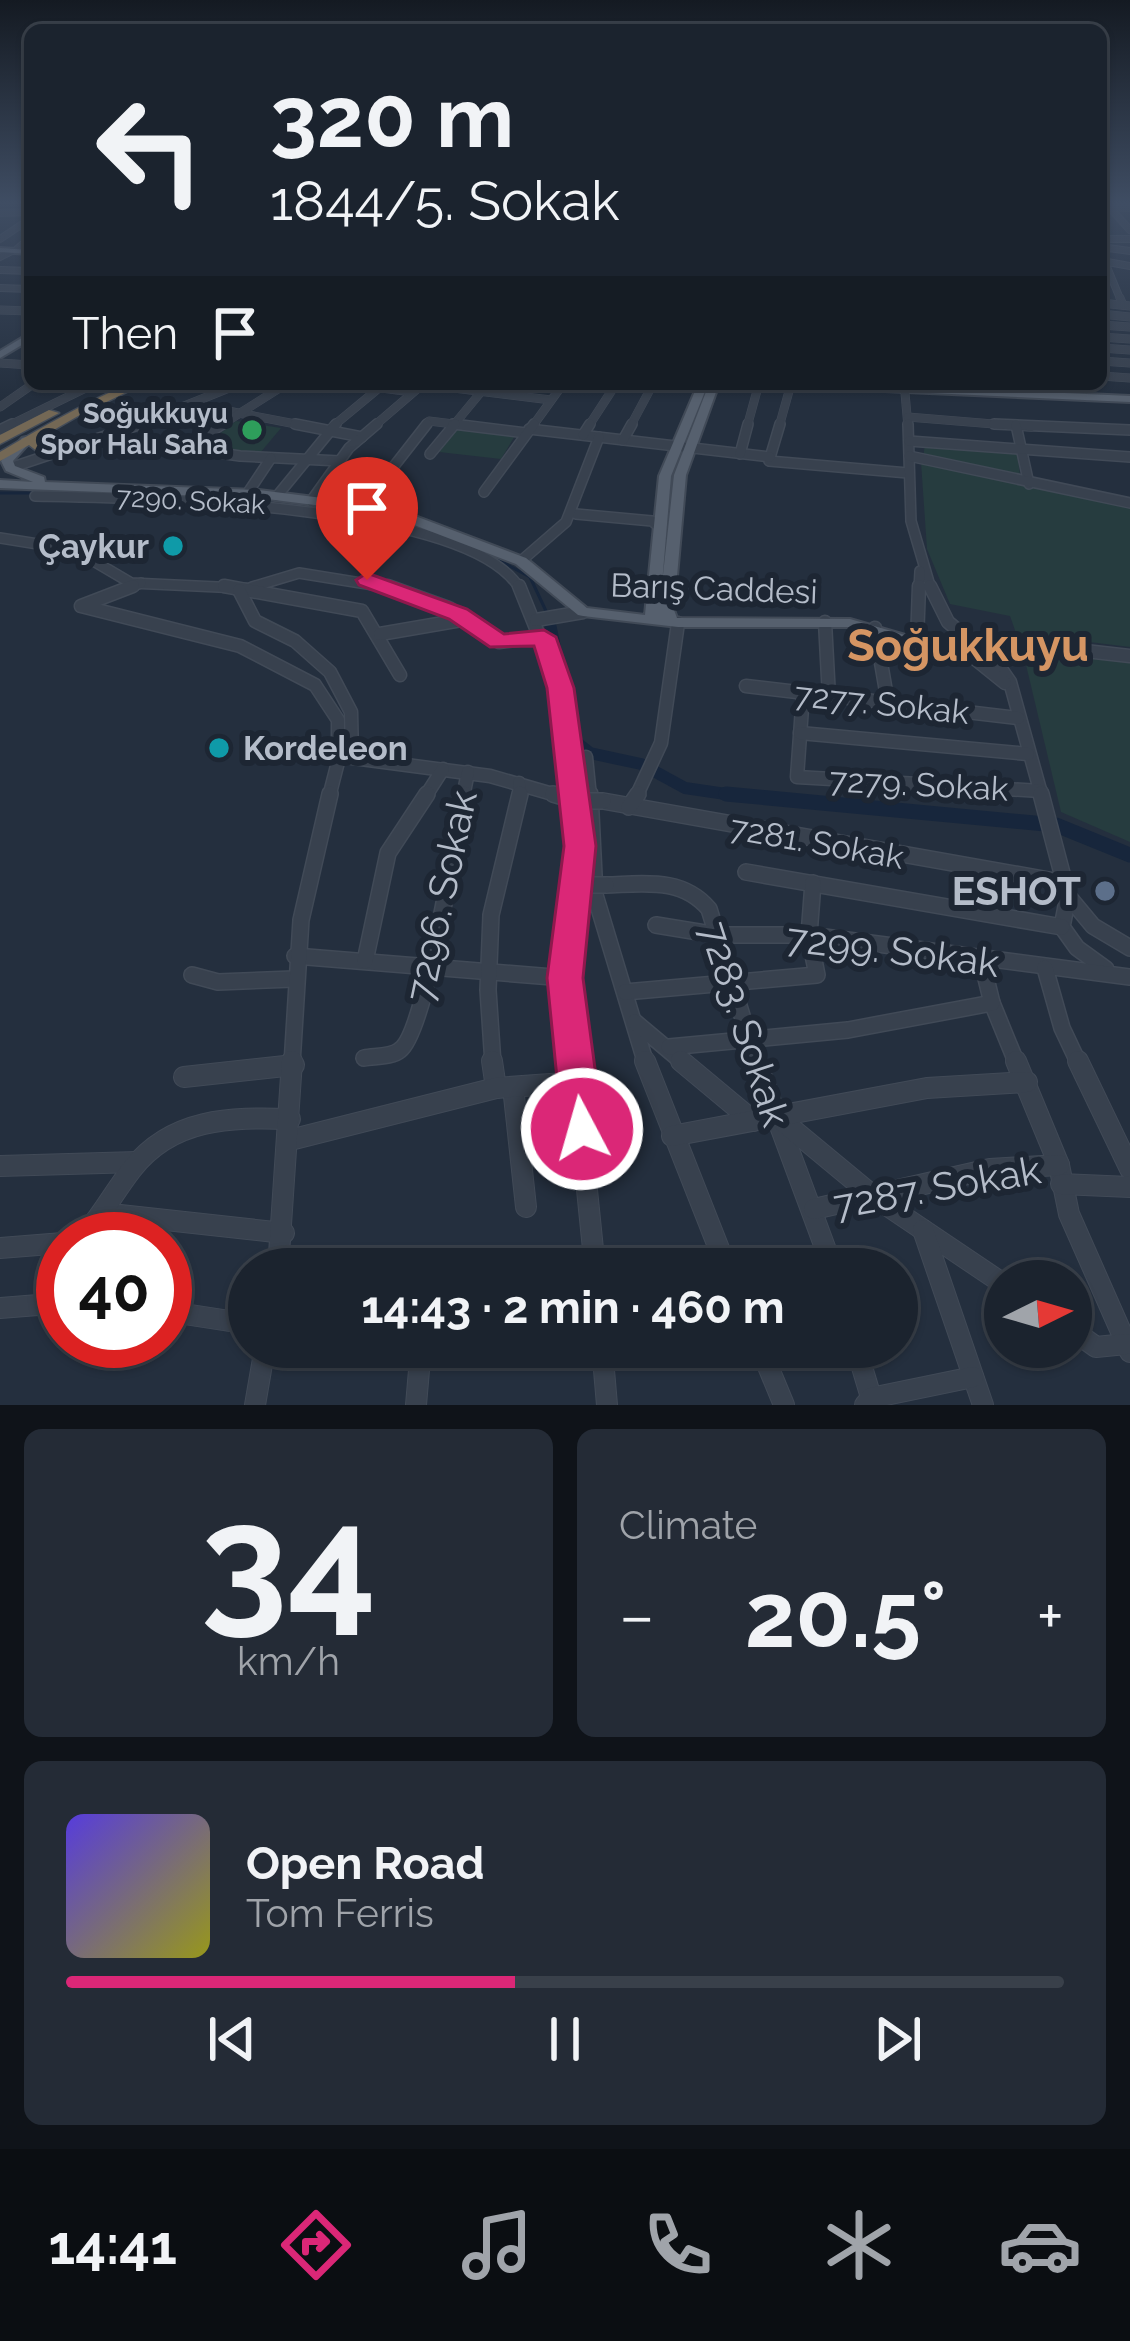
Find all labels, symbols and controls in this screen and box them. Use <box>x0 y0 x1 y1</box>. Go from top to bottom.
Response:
text: 320 m <box>270 68 514 167</box>
icon: left <box>72 72 228 228</box>
text: 1844/5. Sokak <box>270 169 620 233</box>
icon: arrive <box>202 300 268 366</box>
text: Then <box>72 307 178 360</box>
place label: Soğukkuyu Spor Halı Saha <box>41 398 228 460</box>
marker: Soğukkuyu Spor Halı Saha <box>239 417 265 443</box>
pin <box>316 457 418 580</box>
icon: arrive <box>334 475 400 541</box>
street label: 7290. Sokak <box>116 481 267 520</box>
place label: Çaykur <box>38 527 149 566</box>
marker: Çaykur <box>160 533 186 559</box>
street label: Barış Caddesi <box>610 565 818 612</box>
district label: Soğukkuyu <box>847 619 1089 672</box>
street label: 7277. Sokak <box>793 675 972 732</box>
place label: Kordeleon <box>243 729 408 768</box>
marker: Kordeleon <box>206 735 232 761</box>
street label: 7279. Sokak <box>829 760 1010 809</box>
street label: 7296. Sokak <box>396 786 486 1006</box>
street label: 7281. Sokak <box>727 808 907 877</box>
place label: ESHOT <box>952 868 1081 914</box>
marker: ESHOT <box>1092 878 1118 904</box>
street label: 7299. Sokak <box>784 914 1002 986</box>
street label: 7283. Sokak <box>690 916 800 1132</box>
position arrow <box>519 1066 645 1192</box>
street label: 7287. Sokak <box>830 1146 1044 1228</box>
speed limit sign: 40 <box>36 1212 192 1368</box>
north arrow <box>984 1260 1092 1368</box>
map controls <box>984 1260 1092 1368</box>
text: 14:43 · 2 min · 460 m <box>361 1281 785 1334</box>
text: 34 <box>200 1468 377 1652</box>
text: Climate <box>619 1502 757 1548</box>
text: 20.5° <box>745 1562 946 1668</box>
text: − <box>619 1577 655 1654</box>
text: + <box>1037 1577 1064 1654</box>
text: km/h <box>237 1638 340 1684</box>
text: Open Road <box>246 1837 485 1890</box>
text: Tom Ferris <box>246 1890 434 1936</box>
icon: previous <box>199 2006 265 2072</box>
icon: pause <box>532 2006 598 2072</box>
icon: next <box>865 2006 931 2072</box>
icon: directions <box>274 2203 358 2287</box>
icon: music <box>455 2203 539 2287</box>
icon: phone <box>636 2203 720 2287</box>
icon: climate <box>817 2203 901 2287</box>
icon: car <box>998 2203 1082 2287</box>
text: 14:41 <box>48 2213 177 2277</box>

